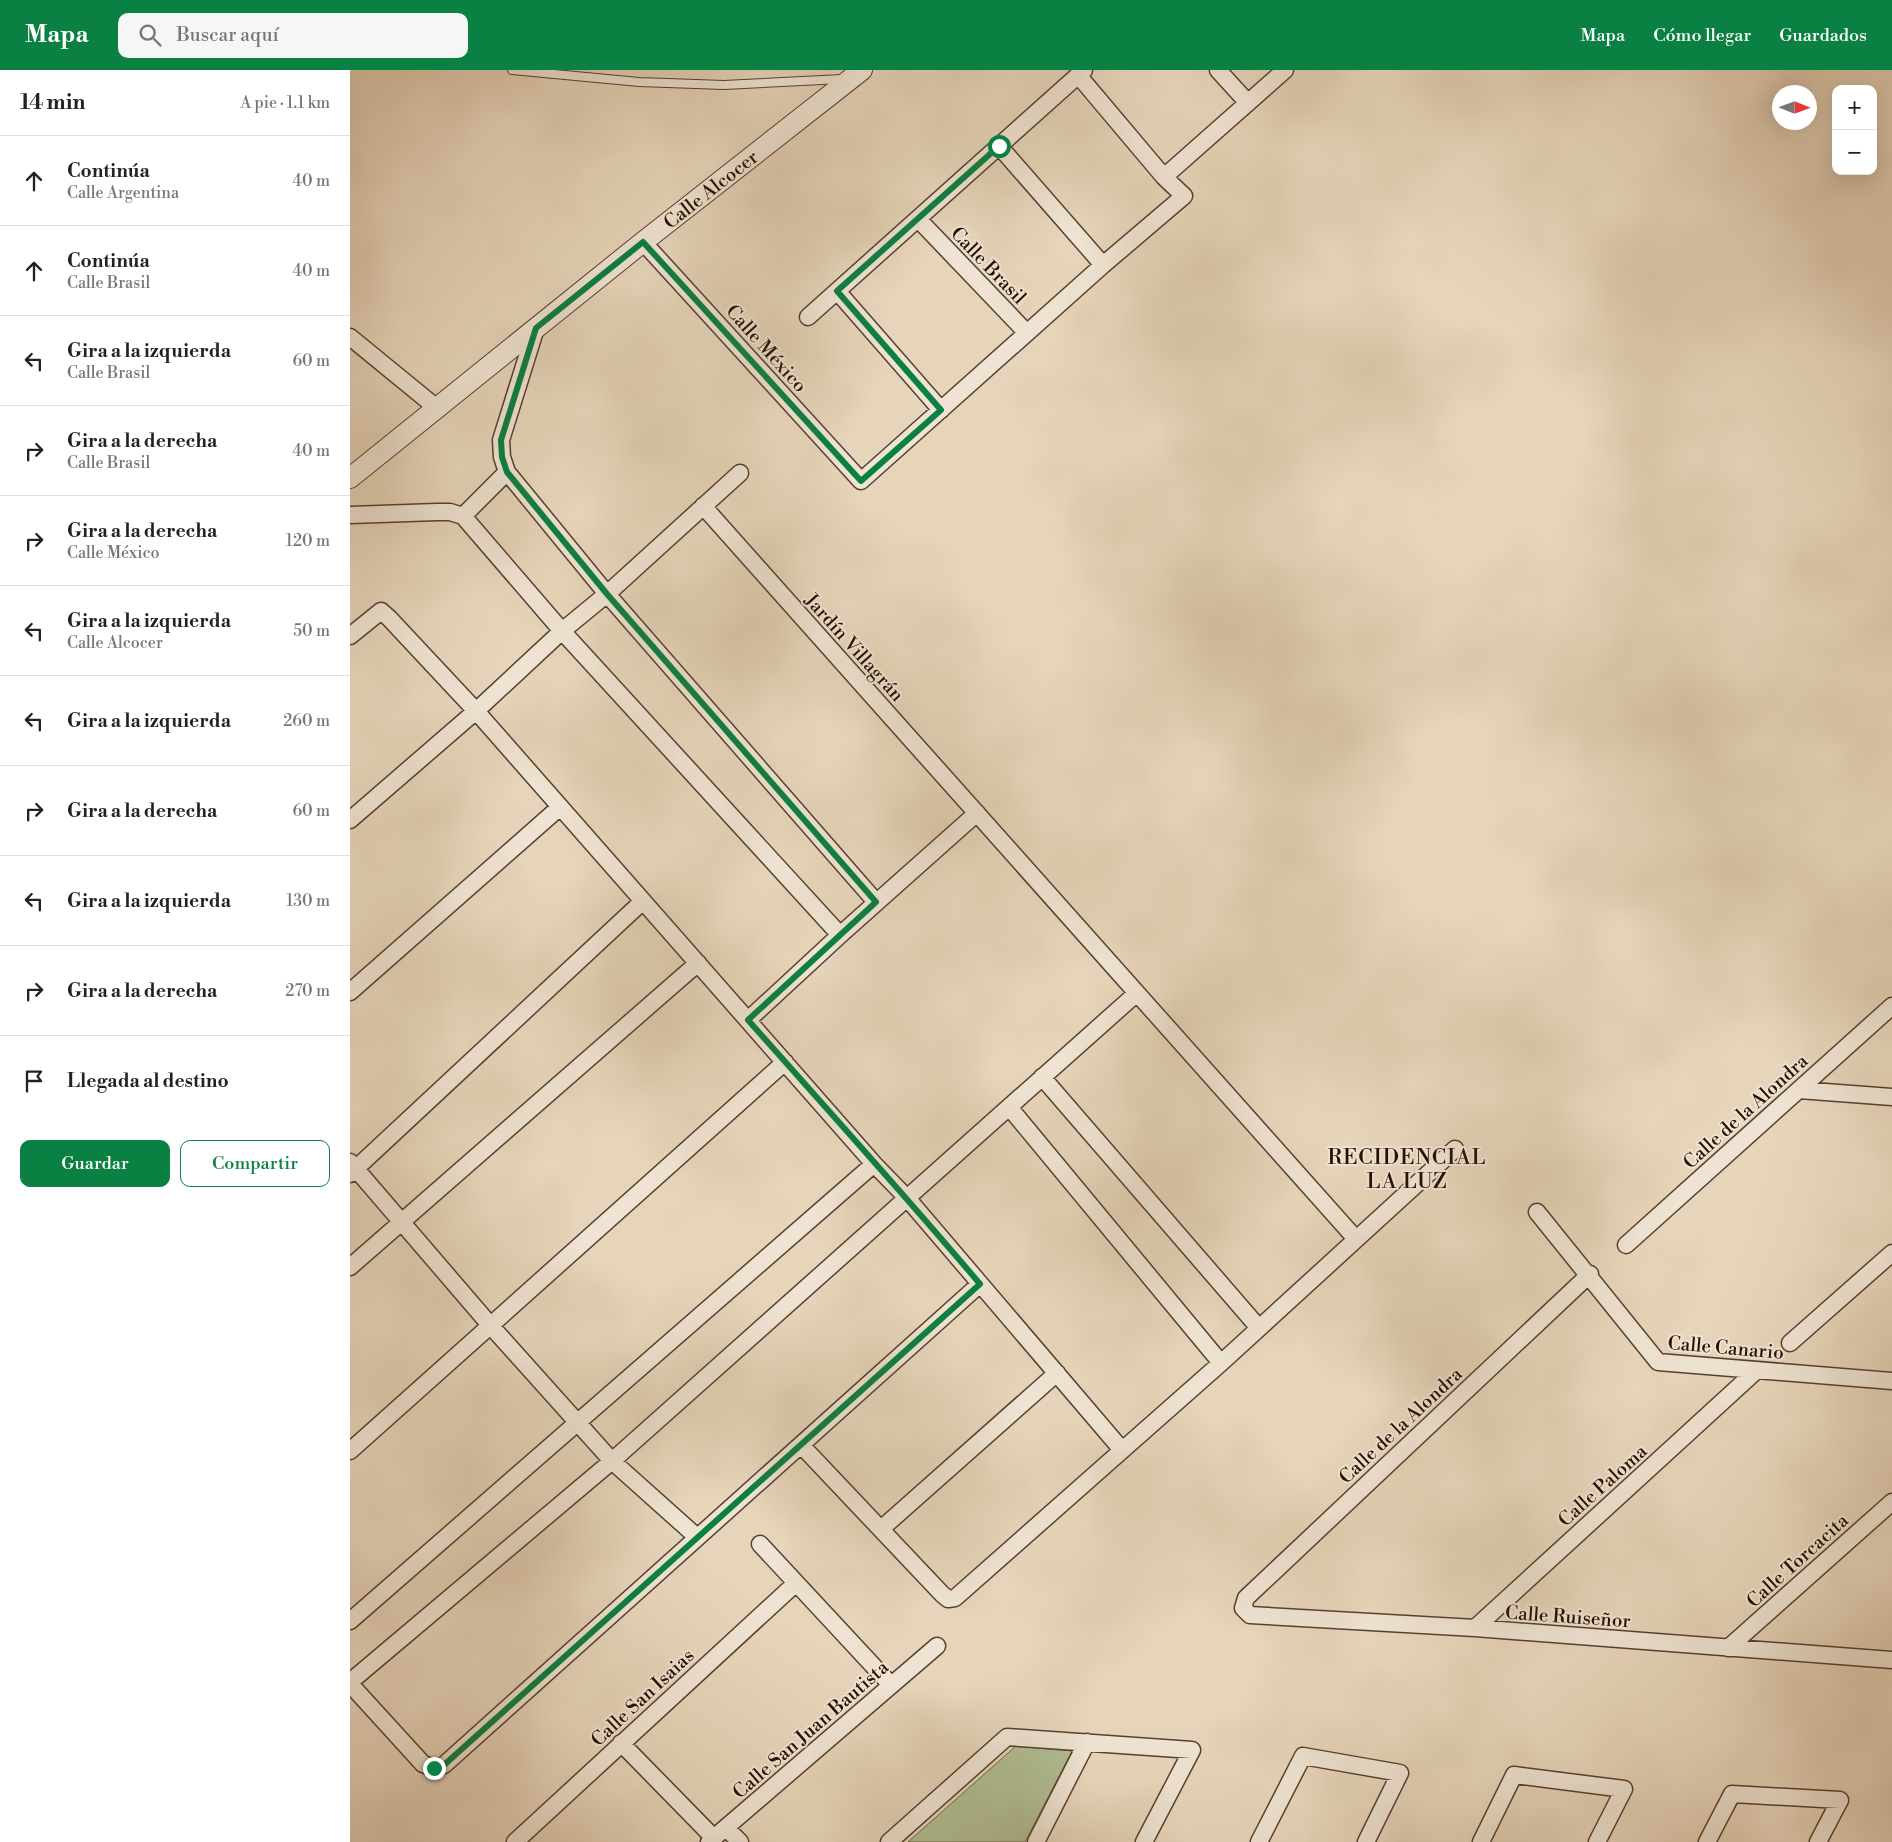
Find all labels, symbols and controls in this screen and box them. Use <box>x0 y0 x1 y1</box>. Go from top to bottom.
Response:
search box <box>118 13 468 58</box>
text: Mapa <box>25 20 88 50</box>
icon: search <box>136 21 164 49</box>
text: Buscar aquí <box>176 23 279 47</box>
text: Mapa <box>1581 24 1625 47</box>
text: Cómo llegar <box>1653 24 1751 47</box>
text: Guardados <box>1779 24 1867 47</box>
north arrow <box>1772 85 1817 130</box>
map controls <box>1832 85 1877 175</box>
button: + <box>1832 85 1877 130</box>
text: 14 min <box>20 90 85 116</box>
text: A pie · 1.1 km <box>240 93 330 113</box>
button: − <box>1832 130 1877 175</box>
route start <box>988 135 1011 158</box>
street label: Calle Alcocer <box>659 145 763 234</box>
text: Continúa <box>67 159 150 183</box>
icon: ahead <box>20 167 48 195</box>
text: 40 m <box>293 171 330 191</box>
text: Calle Argentina <box>67 183 179 203</box>
street label: Calle Brasil <box>945 222 1031 310</box>
text: Continúa <box>67 249 150 273</box>
icon: ahead <box>20 257 48 285</box>
text: 40 m <box>293 261 330 281</box>
text: Calle Brasil <box>67 273 150 293</box>
street label: Calle México <box>721 300 812 398</box>
text: Gira a la izquierda <box>67 339 231 363</box>
icon: left <box>20 347 48 375</box>
text: 60 m <box>292 351 330 371</box>
text: Calle Brasil <box>67 363 150 383</box>
text: Gira a la derecha <box>67 429 217 453</box>
icon: right <box>20 437 48 465</box>
text: 40 m <box>293 441 330 461</box>
text: Calle Brasil <box>67 453 150 473</box>
text: Gira a la derecha <box>67 519 217 543</box>
icon: right <box>20 527 48 555</box>
text: 120 m <box>286 531 330 551</box>
text: Calle México <box>67 543 160 563</box>
street label: Jardín Villagrán <box>799 588 909 707</box>
text: Gira a la izquierda <box>67 609 231 633</box>
icon: left <box>20 617 48 645</box>
text: 50 m <box>293 621 330 641</box>
text: Calle Alcocer <box>67 633 163 653</box>
icon: left <box>20 707 48 735</box>
text: Gira a la izquierda <box>67 709 231 733</box>
text: 260 m <box>283 711 330 731</box>
icon: right <box>20 797 48 825</box>
text: Gira a la derecha <box>67 799 217 823</box>
text: 60 m <box>292 801 330 821</box>
icon: left <box>20 887 48 915</box>
text: Gira a la izquierda <box>67 889 231 913</box>
text: 130 m <box>286 891 330 911</box>
icon: right <box>20 977 48 1005</box>
text: Gira a la derecha <box>67 979 217 1003</box>
text: 270 m <box>285 981 330 1001</box>
street label: Calle de la Alondra <box>1678 1049 1813 1174</box>
icon: arrive <box>20 1067 48 1095</box>
text: Llegada al destino <box>67 1069 229 1093</box>
button: Guardar <box>20 1140 170 1187</box>
button: Compartir <box>180 1140 330 1187</box>
district label: RECIDENCIAL LA LUZ <box>1328 1145 1486 1195</box>
street label: Calle Canario <box>1667 1331 1785 1365</box>
street label: Calle de la Alondra <box>1334 1362 1468 1489</box>
street label: Calle Paloma <box>1553 1439 1652 1532</box>
street label: Calle Torcacita <box>1742 1508 1854 1613</box>
street label: Calle Ruiseñor <box>1504 1601 1632 1633</box>
street label: Calle San Isaias <box>586 1644 699 1752</box>
street label: Calle San Juan Bautista <box>728 1655 894 1804</box>
route end <box>423 1757 446 1780</box>

